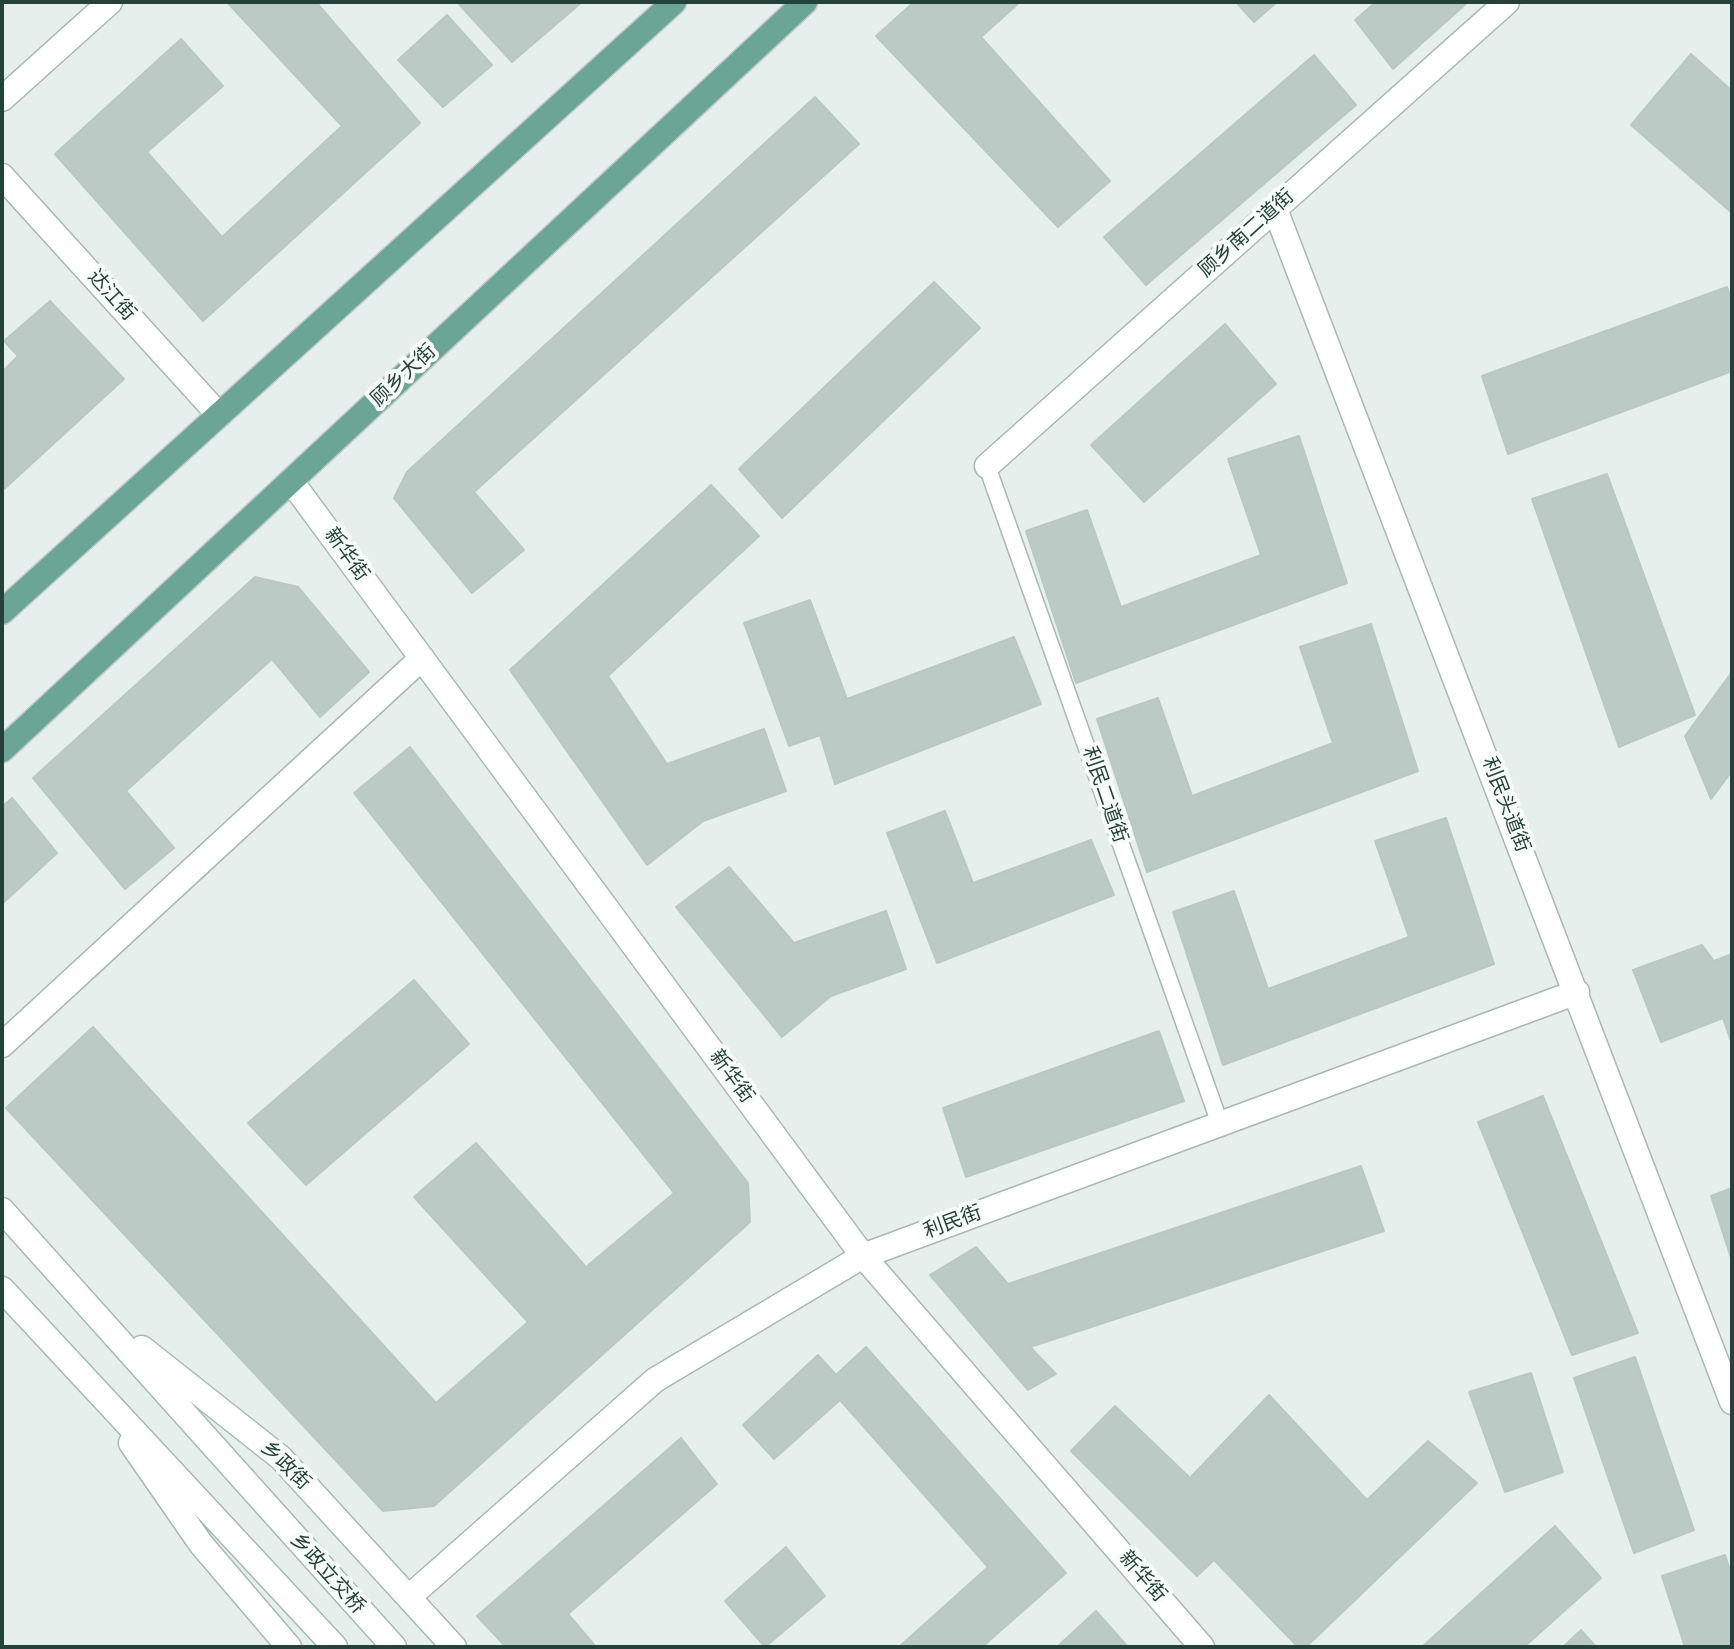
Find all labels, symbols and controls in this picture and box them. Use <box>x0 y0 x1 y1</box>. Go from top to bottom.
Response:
street label: 顾乡南二道街 <box>1194 185 1300 283</box>
street label: 达江街 <box>82 266 140 326</box>
street label: 顾乡大街 <box>367 340 441 412</box>
street label: 新华街 <box>319 524 373 586</box>
street label: 利民二道街 <box>1076 744 1132 846</box>
street label: 利民头道街 <box>1476 754 1534 856</box>
street label: 新华街 <box>704 1046 758 1108</box>
street label: 利民街 <box>921 1201 985 1245</box>
street label: 乡政街 <box>255 1437 315 1495</box>
street label: 乡政立交桥 <box>285 1529 369 1619</box>
street label: 新华街 <box>1113 1546 1171 1608</box>

